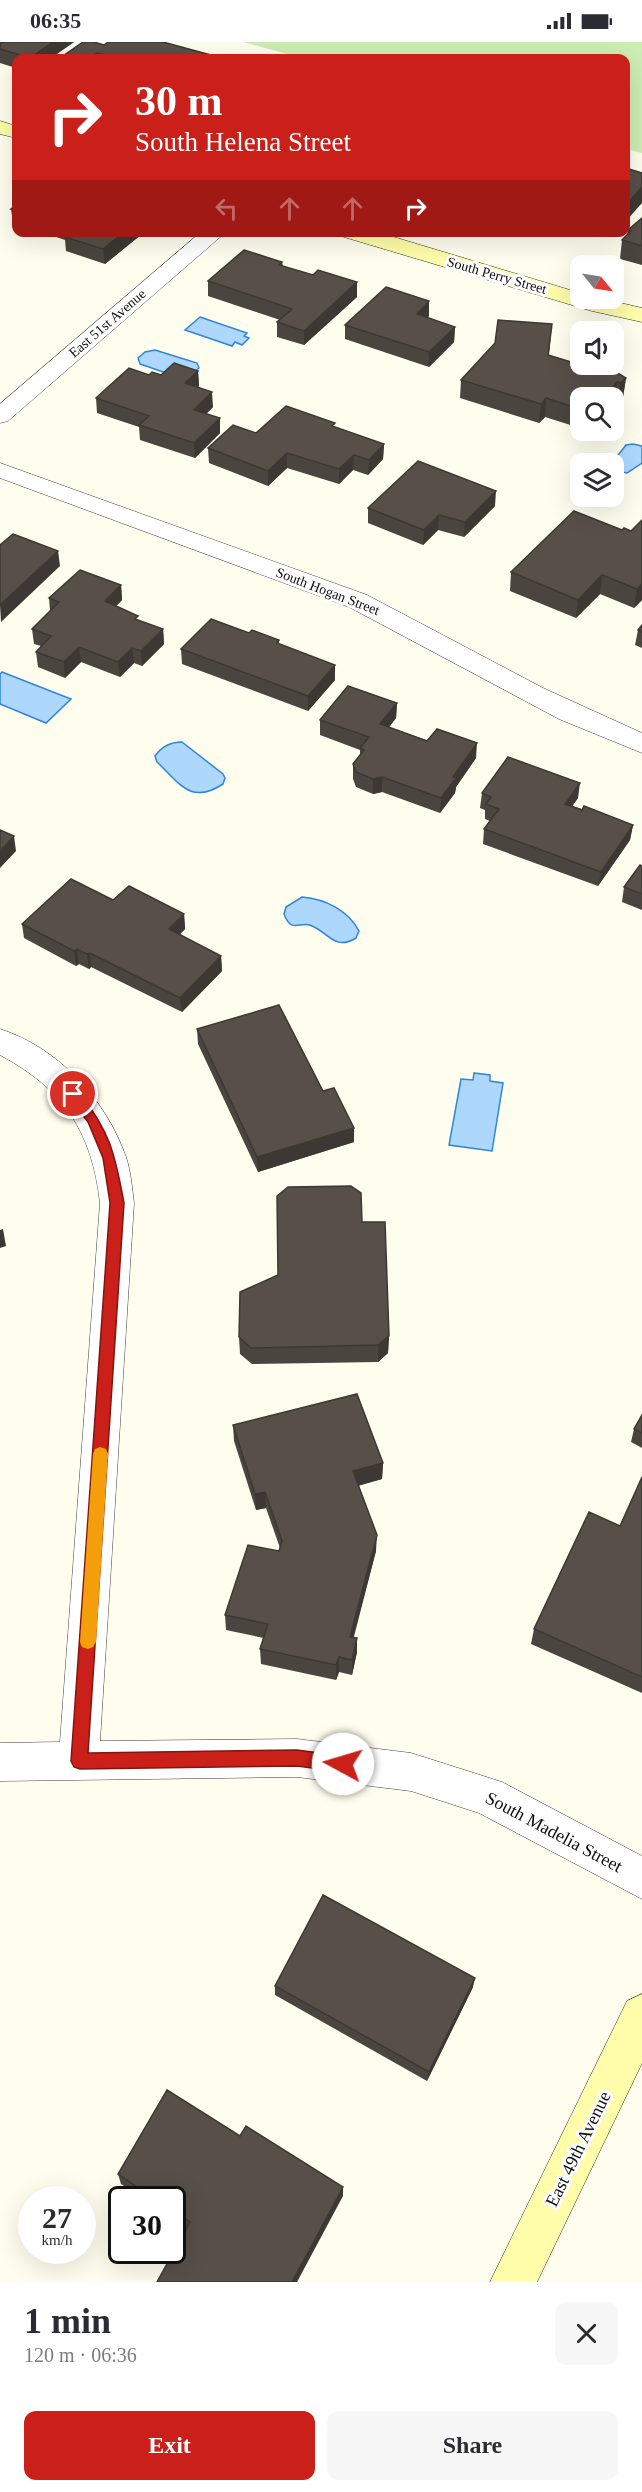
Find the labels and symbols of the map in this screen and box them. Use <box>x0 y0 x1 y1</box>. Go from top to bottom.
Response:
street label: South Perry Street <box>445 254 548 297</box>
north arrow <box>570 255 624 309</box>
street label: East 51st Avenue <box>66 286 149 361</box>
street label: South Hogan Street <box>274 565 382 618</box>
pin <box>47 1068 98 1119</box>
position arrow <box>311 1732 375 1796</box>
street label: South Madelia Street <box>482 1787 626 1877</box>
street label: East 49th Avenue <box>541 2088 615 2210</box>
speed limit sign: 30 <box>108 2186 186 2264</box>

